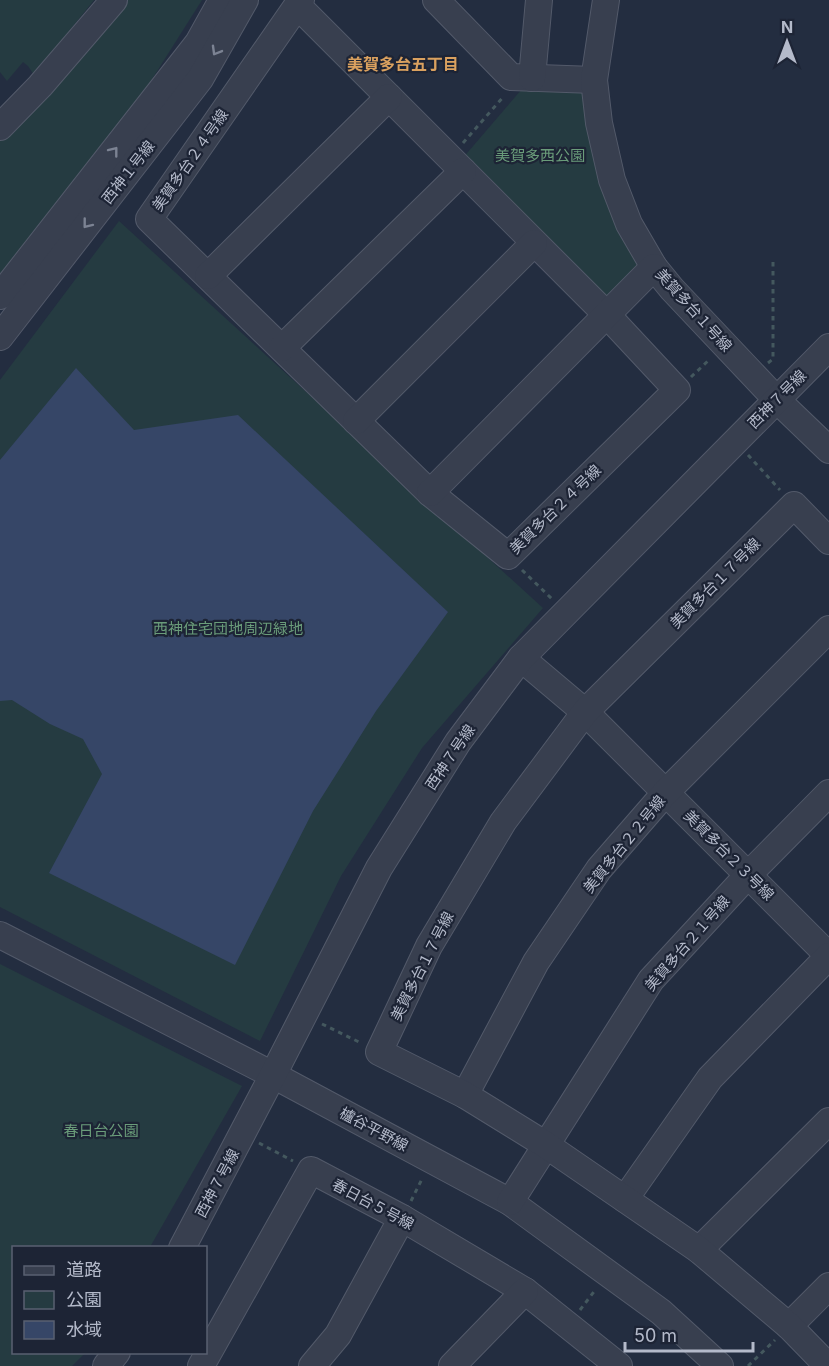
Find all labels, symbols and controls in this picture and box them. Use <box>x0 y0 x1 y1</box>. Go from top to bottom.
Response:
north arrow <box>757 12 817 72</box>
text: N <box>781 17 793 37</box>
one-way arrow <box>212 45 223 55</box>
district label: 美賀多台五丁目 <box>347 54 459 74</box>
street label: 美賀多台２４号線 <box>148 105 232 215</box>
street label: 西神１号線 <box>97 137 159 207</box>
one-way arrow <box>106 146 117 157</box>
park label: 美賀多西公園 <box>495 146 585 165</box>
one-way arrow <box>84 217 95 228</box>
street label: 美賀多台１号線 <box>652 265 736 355</box>
street label: 西神７号線 <box>744 366 810 432</box>
street label: 美賀多台２４号線 <box>505 460 605 558</box>
street label: 美賀多台１７号線 <box>666 534 764 632</box>
park label: 西神住宅団地周辺緑地 <box>153 619 303 638</box>
street label: 西神７号線 <box>421 721 479 793</box>
street label: 美賀多台２２号線 <box>579 791 669 897</box>
street label: 美賀多台２３号線 <box>680 806 778 904</box>
street label: 美賀多台２１号線 <box>640 891 734 995</box>
street label: 美賀多台１７号線 <box>386 908 458 1024</box>
street label: 櫨谷平野線 <box>336 1103 412 1155</box>
park label: 春日台公園 <box>63 1121 139 1140</box>
street label: 西神７号線 <box>191 1145 243 1221</box>
street label: 春日台５号線 <box>329 1174 417 1234</box>
legend <box>12 1246 207 1354</box>
text: 道路 <box>66 1259 102 1280</box>
text: 公園 <box>66 1289 102 1310</box>
scale bar <box>625 1315 752 1353</box>
text: 水域 <box>66 1319 102 1340</box>
text: 50 m <box>634 1325 677 1346</box>

